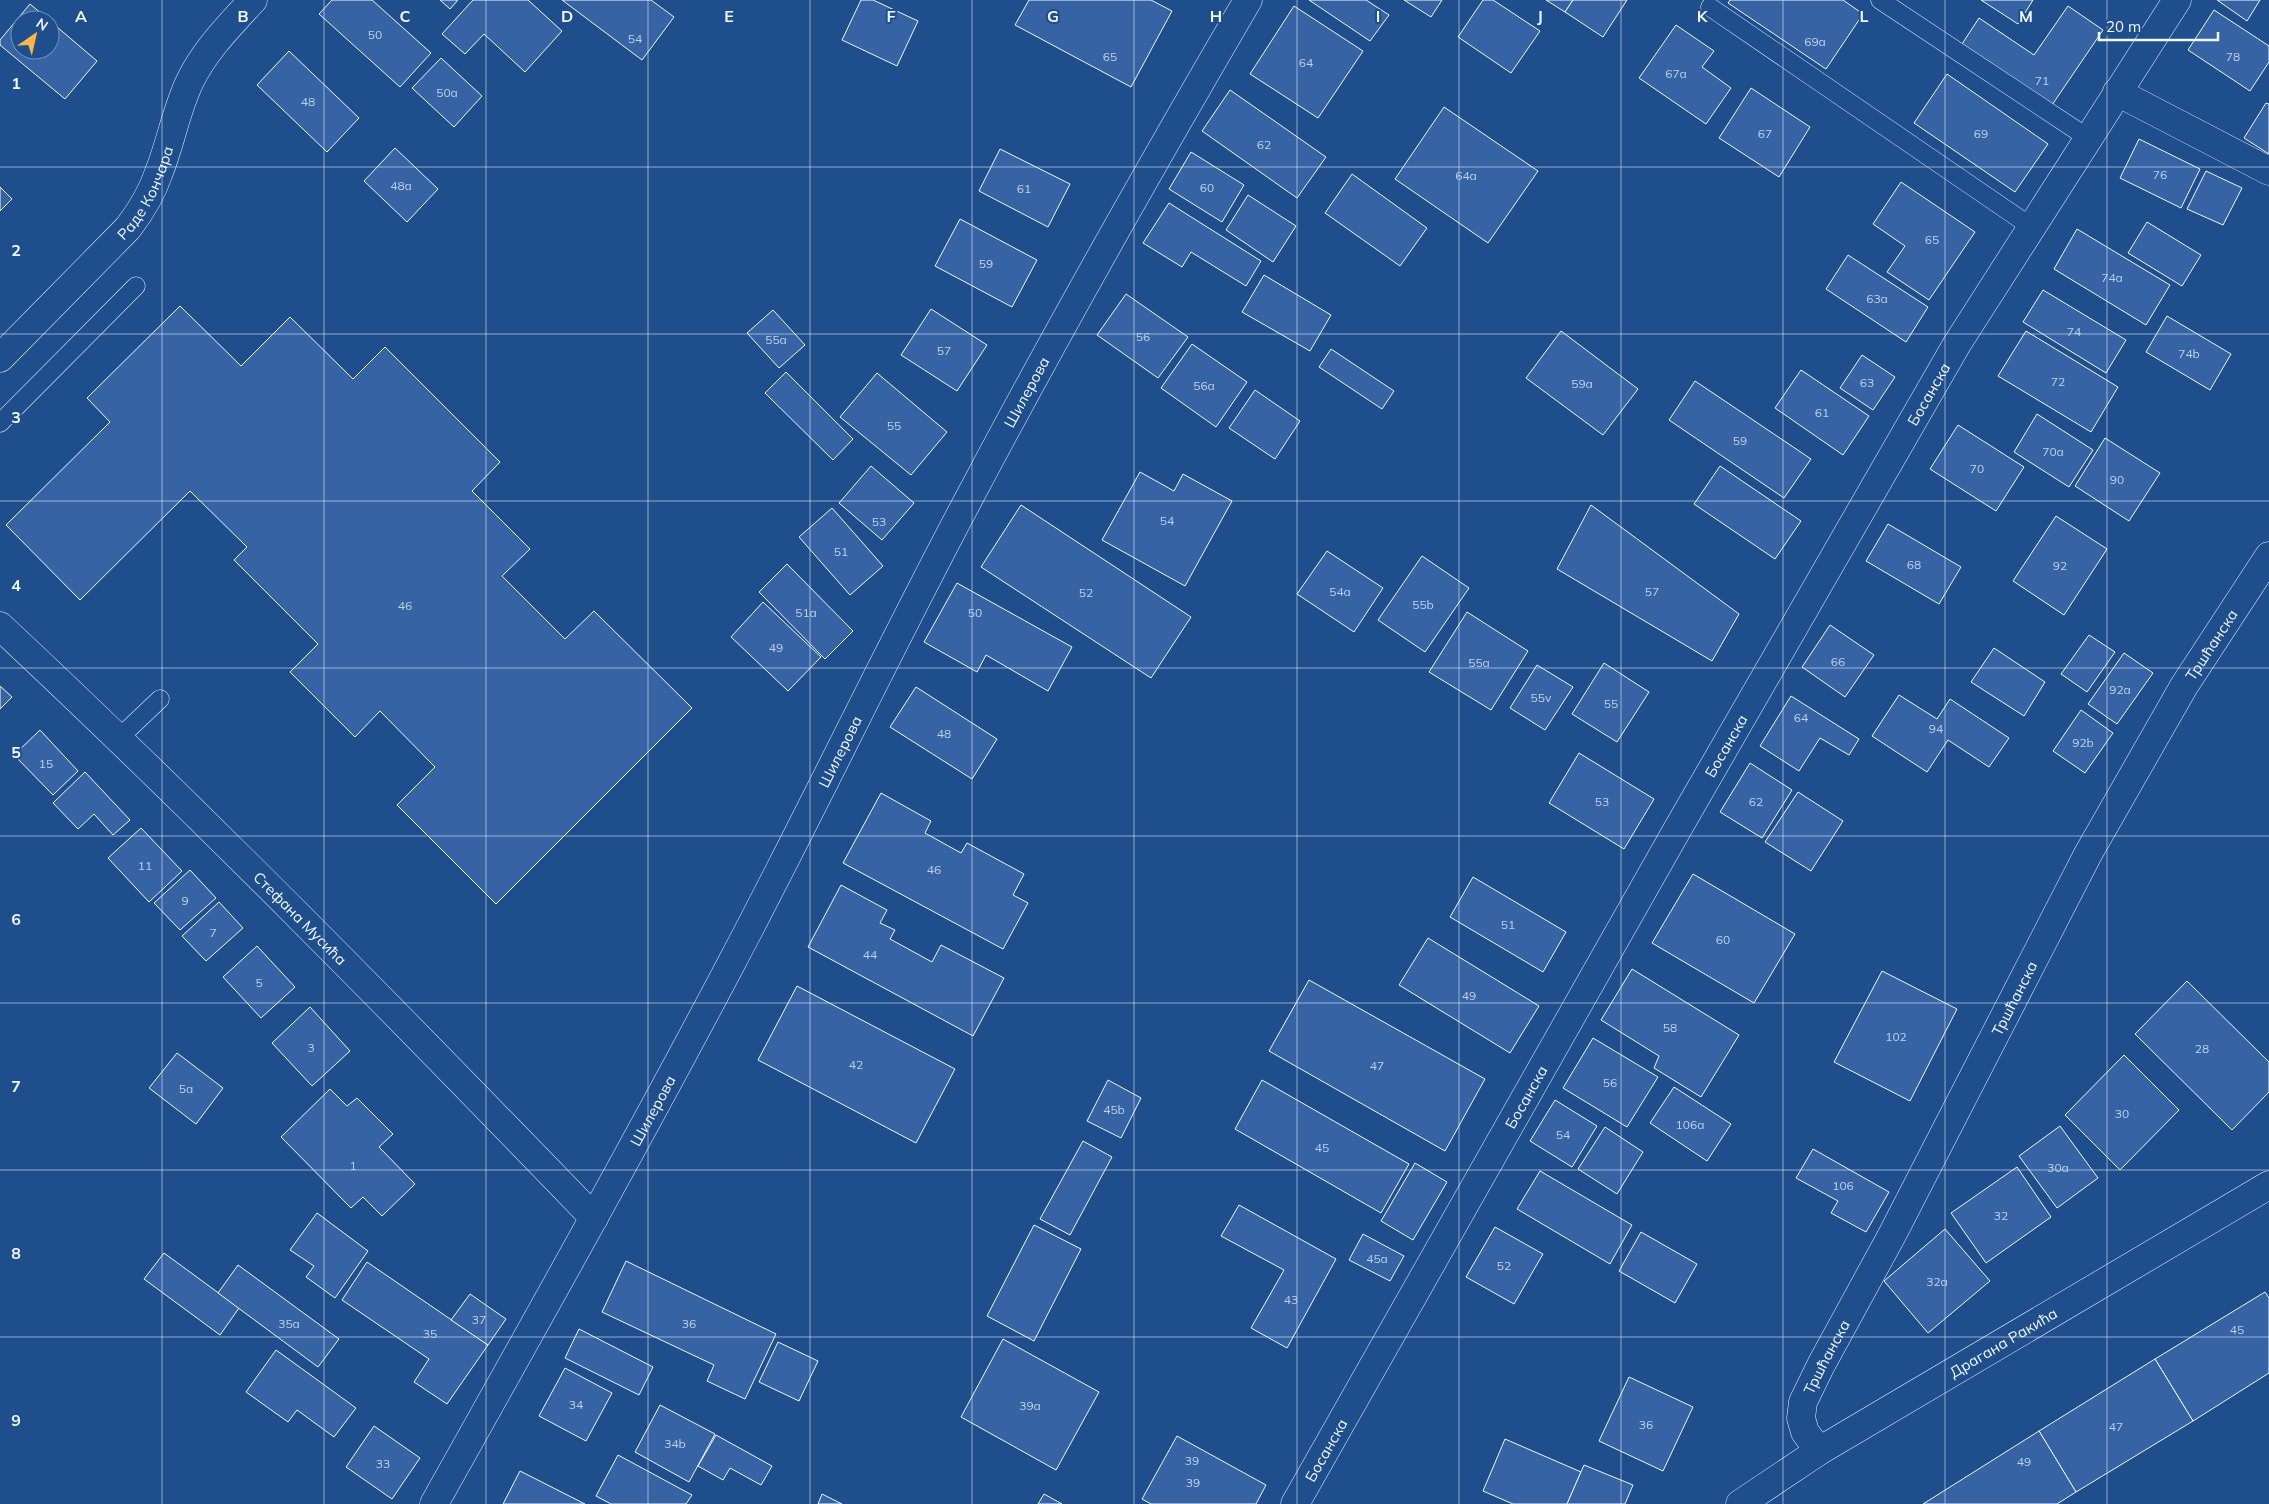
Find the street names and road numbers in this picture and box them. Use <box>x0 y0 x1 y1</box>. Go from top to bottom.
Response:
street label: Раде Кончара <box>113 144 177 243</box>
street label: Шилерова <box>999 353 1053 431</box>
street label: Босанска <box>1903 359 1954 429</box>
street label: Тршћанска <box>2181 605 2241 684</box>
street label: Босанска <box>1700 711 1751 781</box>
street label: Шилерова <box>814 712 866 790</box>
street label: Стефана Мусића <box>250 867 351 969</box>
street label: Тршћанска <box>1987 958 2041 1039</box>
street label: Босанска <box>1500 1062 1551 1132</box>
street label: Шилерова <box>625 1072 679 1149</box>
street label: Драгана Ракића <box>1946 1303 2061 1381</box>
street label: Тршћанска <box>1799 1316 1853 1397</box>
street label: Босанска <box>1300 1415 1351 1485</box>

